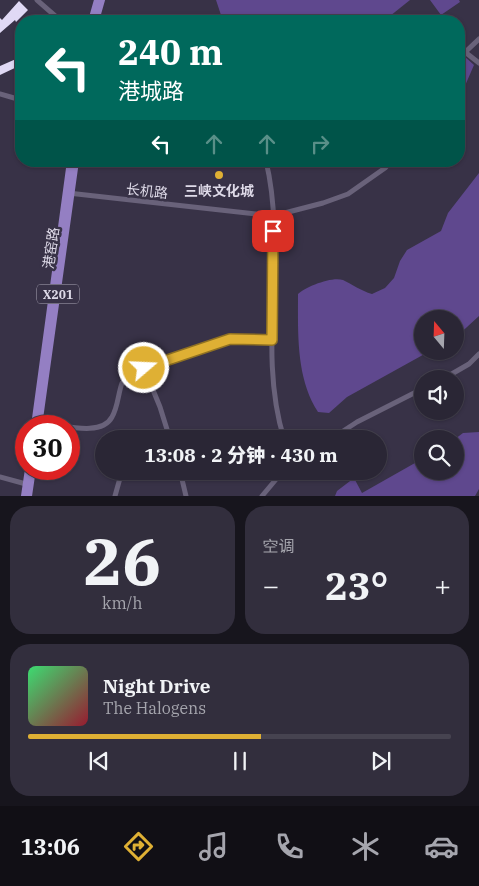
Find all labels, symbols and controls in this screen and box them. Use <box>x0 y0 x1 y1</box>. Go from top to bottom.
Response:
text: 240 m <box>118 29 223 75</box>
icon: left <box>35 35 100 100</box>
text: 港城路 <box>118 76 184 105</box>
icon: left <box>147 130 175 158</box>
icon: ahead <box>200 130 228 158</box>
icon: ahead <box>253 130 281 158</box>
icon: right <box>306 130 334 158</box>
marker: 三峡文化城 <box>213 169 225 181</box>
street label: 长机路 <box>125 180 169 202</box>
place label: 三峡文化城 <box>184 182 254 200</box>
pin <box>252 210 294 252</box>
icon: arrive <box>259 217 287 245</box>
street label: 港窑路 <box>39 226 63 270</box>
road number: X201 <box>37 284 79 304</box>
north arrow <box>414 310 464 360</box>
map controls <box>414 310 464 480</box>
position arrow <box>117 341 169 393</box>
button: sound <box>414 370 464 420</box>
speed limit sign: 30 <box>15 415 80 480</box>
button: search <box>414 430 464 480</box>
text: 13:08 · 2 分钟 · 430 m <box>144 443 338 467</box>
text: 26 <box>83 518 161 603</box>
text: 空调 <box>263 536 295 556</box>
text: 23° <box>325 561 388 610</box>
text: − <box>263 567 279 604</box>
text: + <box>434 567 451 604</box>
text: km/h <box>102 593 142 613</box>
text: Night Drive <box>103 674 211 698</box>
text: The Halogens <box>103 698 206 718</box>
icon: previous <box>85 747 113 775</box>
icon: pause <box>226 747 254 775</box>
icon: next <box>367 747 395 775</box>
icon: directions <box>121 829 156 864</box>
icon: music <box>196 829 231 864</box>
icon: phone <box>272 829 307 864</box>
icon: climate <box>348 829 383 864</box>
icon: car <box>424 829 459 864</box>
text: 13:06 <box>20 832 80 861</box>

